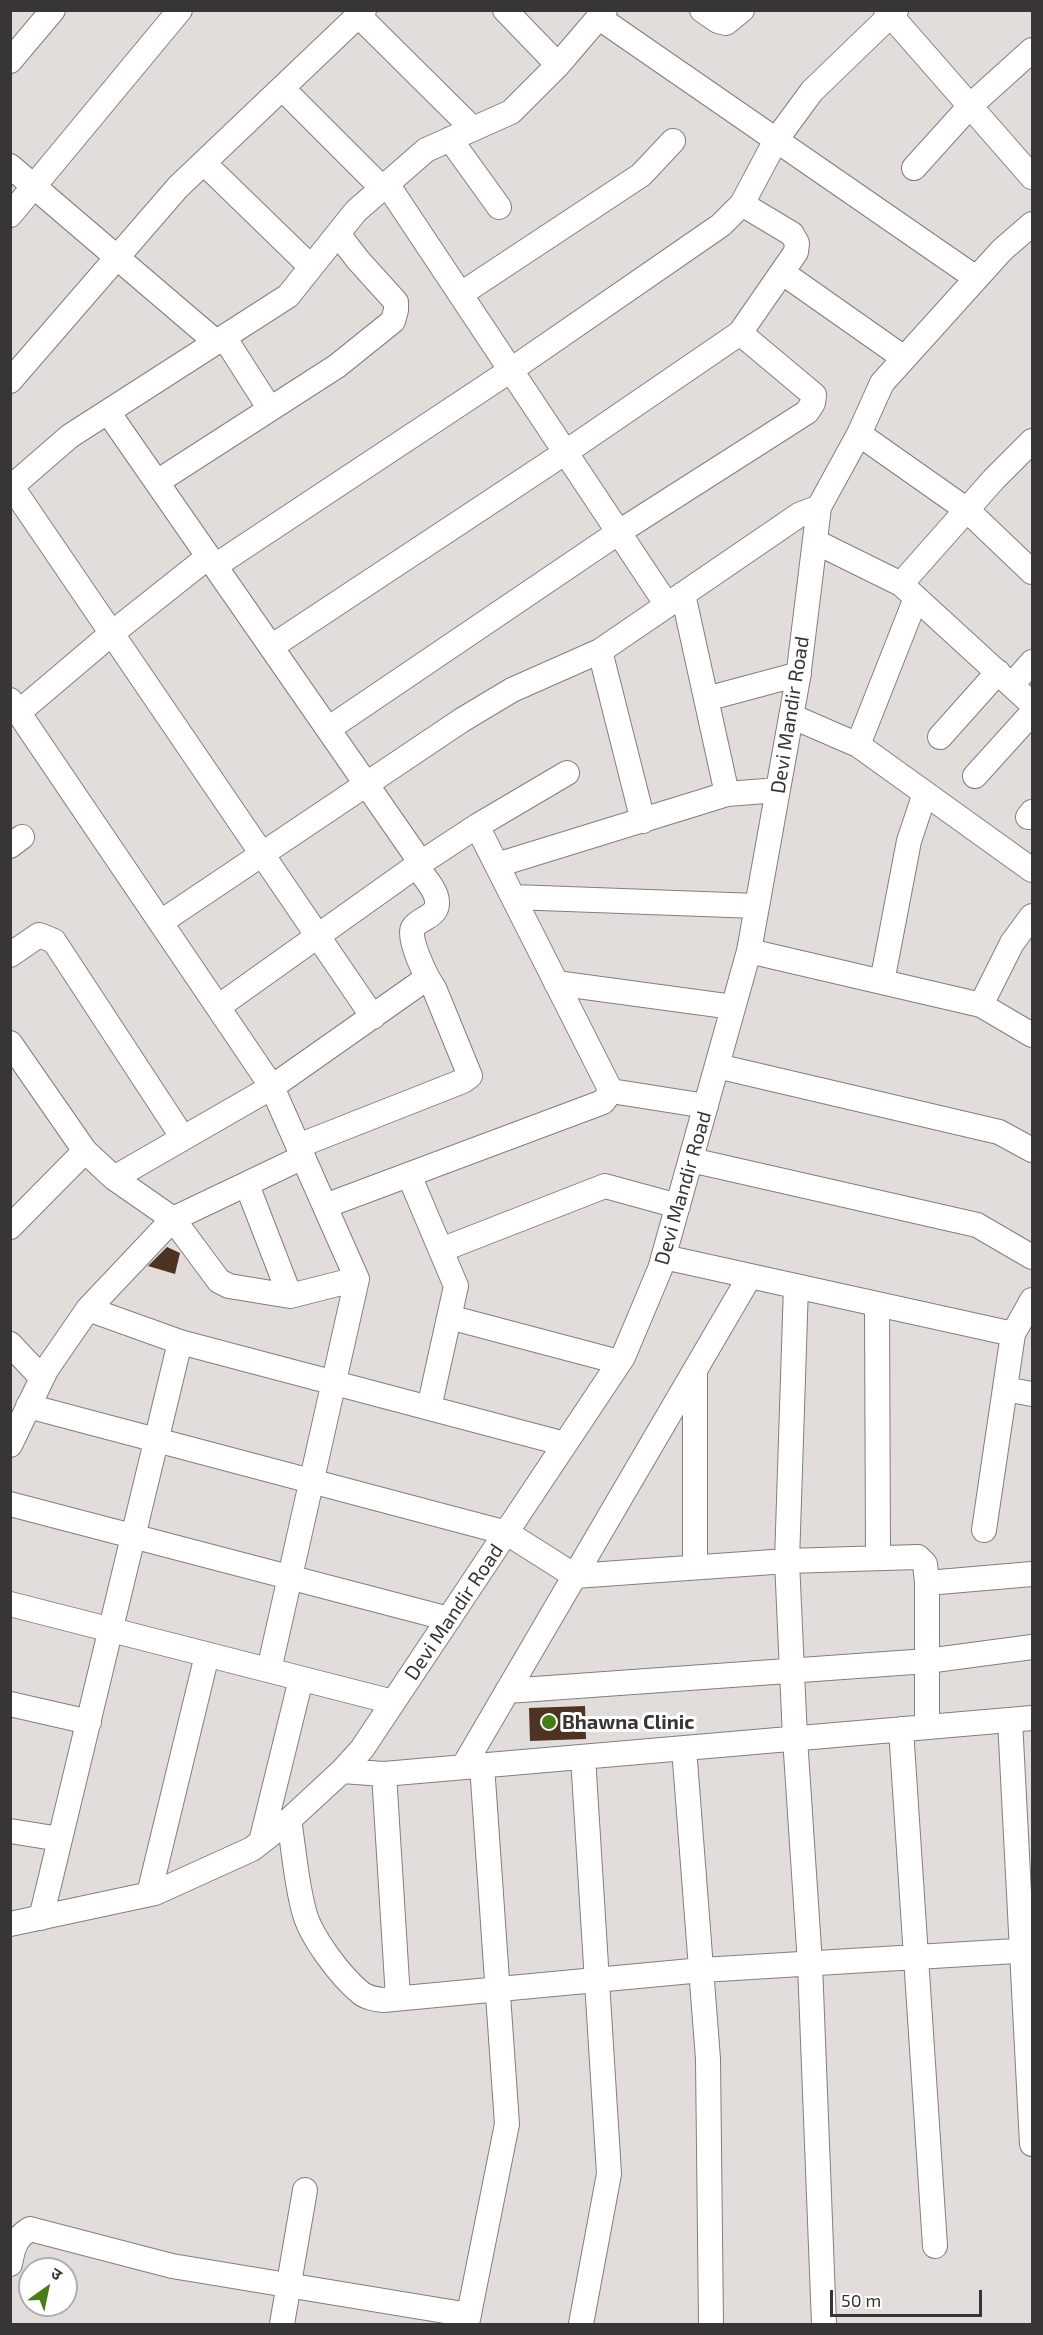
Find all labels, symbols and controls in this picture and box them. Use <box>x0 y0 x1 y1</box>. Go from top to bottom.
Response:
street label: Devi Mandir Road <box>766 635 814 795</box>
street label: Devi Mandir Road <box>650 1108 716 1268</box>
street label: Devi Mandir Road <box>400 1539 508 1685</box>
place label: Bhawna Clinic <box>562 1710 695 1734</box>
marker: Bhawna Clinic <box>540 1713 558 1731</box>
north arrow <box>18 2257 78 2317</box>
text: उ <box>48 2263 66 2284</box>
scale bar <box>833 2278 984 2316</box>
text: 50 m <box>841 2289 881 2311</box>

